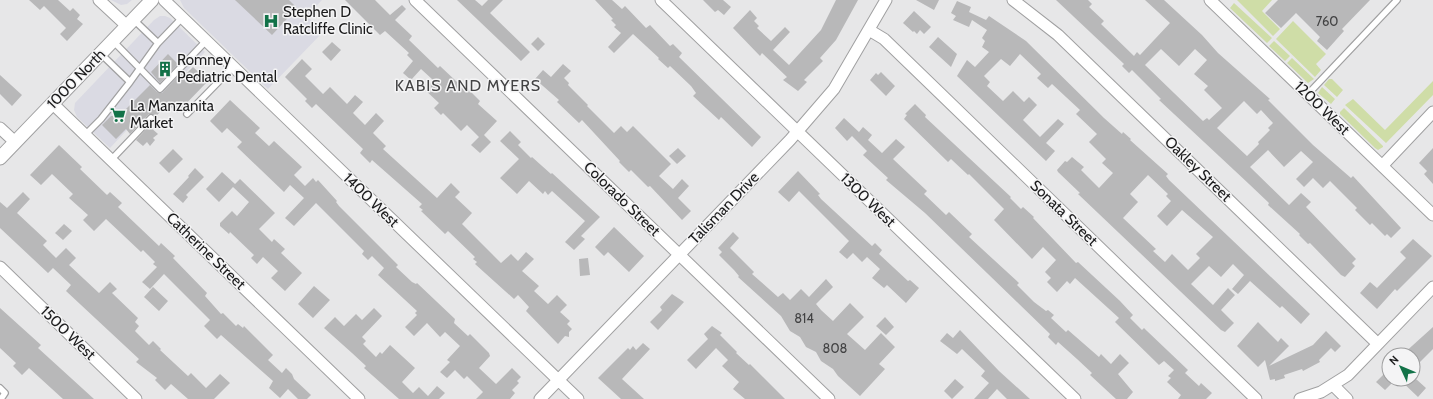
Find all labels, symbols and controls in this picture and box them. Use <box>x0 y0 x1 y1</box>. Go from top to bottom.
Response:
place label: Stephen D Ratcliffe Clinic <box>283 3 373 38</box>
hospital icon: Stephen D Ratcliffe Clinic <box>262 12 280 30</box>
house number: 760 <box>1316 13 1338 29</box>
street label: 1000 North <box>43 45 109 113</box>
place label: Romney Pediatric Dental <box>177 51 278 86</box>
building icon: Romney Pediatric Dental <box>156 60 174 78</box>
district label: KABIS AND MYERS <box>395 76 541 95</box>
street label: 1200 West <box>1291 77 1353 139</box>
place label: La Manzanita Market <box>130 97 215 132</box>
supermarket icon: La Manzanita Market <box>109 106 127 124</box>
street label: Oakley Street <box>1161 133 1235 205</box>
street label: Colorado Street <box>580 158 664 240</box>
street label: Talisman Drive <box>685 168 763 248</box>
street label: 1400 West <box>339 169 403 231</box>
street label: 1300 West <box>837 169 899 231</box>
street label: Sonata Street <box>1027 176 1101 250</box>
street label: Catherine Street <box>163 209 249 293</box>
street label: 1500 West <box>37 302 99 364</box>
house number: 814 <box>794 310 814 326</box>
house number: 808 <box>823 340 848 356</box>
north arrow <box>1381 347 1421 387</box>
text: N <box>1386 352 1402 368</box>

